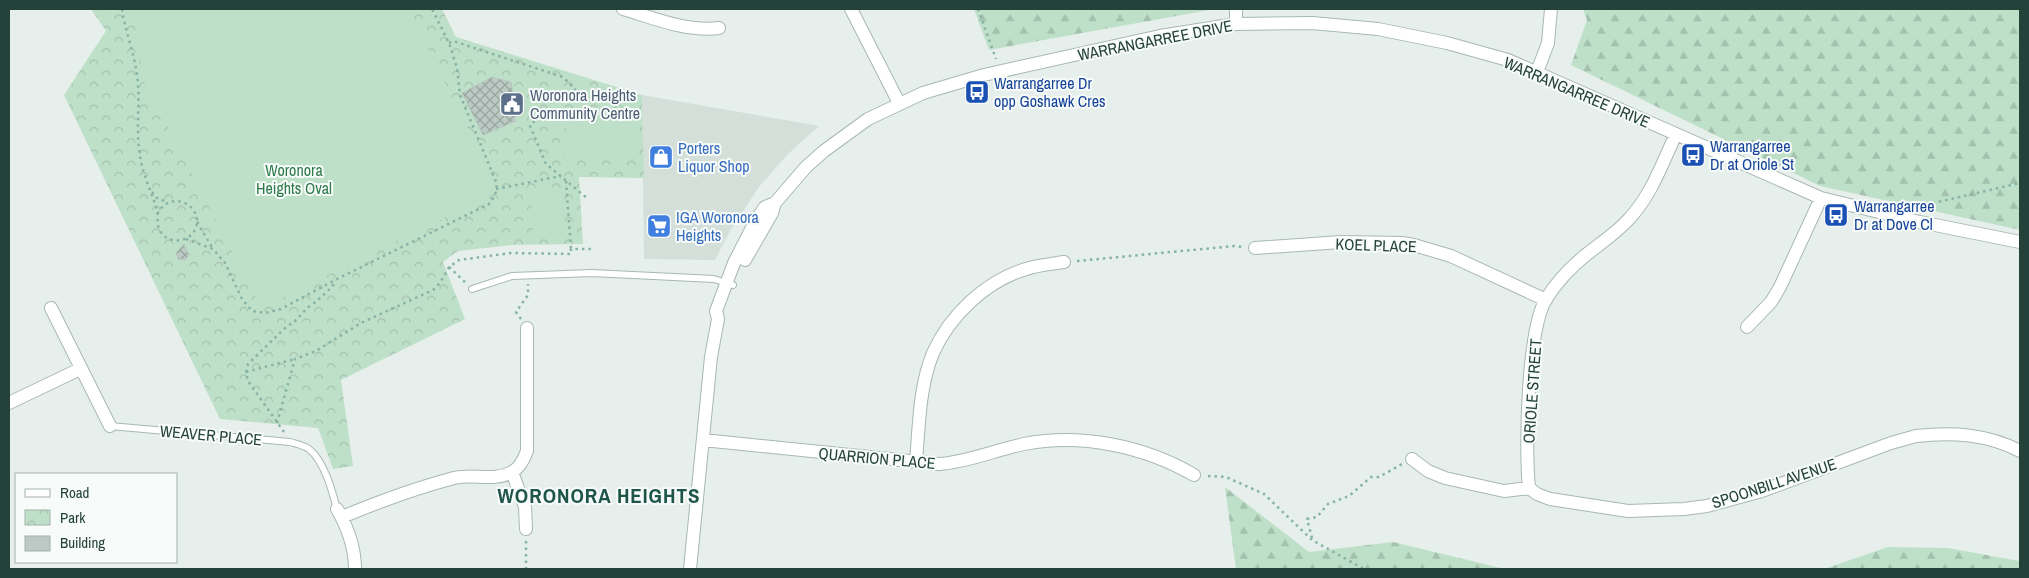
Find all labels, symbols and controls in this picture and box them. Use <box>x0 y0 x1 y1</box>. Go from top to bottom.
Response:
street label: WARRANGARREE DRIVE <box>1076 14 1234 66</box>
street label: WARRANGARREE DRIVE <box>1500 51 1654 133</box>
place label: Warrangarree Dr opp Goshawk Cres <box>994 72 1106 112</box>
bus stop icon: Warrangarree Dr opp Goshawk Cres <box>964 79 990 105</box>
place label: Woronora Heights Community Centre <box>530 84 640 124</box>
public building icon: Woronora Heights Community Centre <box>499 91 525 117</box>
place label: Warrangarree Dr at Oriole St <box>1710 135 1794 175</box>
place label: Porters Liquor Shop <box>678 137 750 177</box>
bus stop icon: Warrangarree Dr at Oriole St <box>1680 142 1706 168</box>
shop icon: Porters Liquor Shop <box>648 144 674 170</box>
park label: Woronora Heights Oval <box>256 159 332 199</box>
place label: Warrangarree Dr at Dove Cl <box>1854 195 1934 235</box>
bus stop icon: Warrangarree Dr at Dove Cl <box>1823 202 1849 228</box>
place label: IGA Woronora Heights <box>676 206 760 246</box>
supermarket icon: IGA Woronora Heights <box>646 213 672 239</box>
street label: KOEL PLACE <box>1335 233 1417 257</box>
street label: ORIOLE STREET <box>1517 338 1547 444</box>
street label: WEAVER PLACE <box>159 420 263 450</box>
street label: QUARRION PLACE <box>818 442 936 474</box>
street label: SPOONBILL AVENUE <box>1709 452 1839 514</box>
legend <box>15 473 178 563</box>
district label: WORONORA HEIGHTS <box>498 481 700 510</box>
text: Road <box>60 482 89 503</box>
text: Park <box>60 507 86 528</box>
text: Building <box>60 532 105 553</box>

